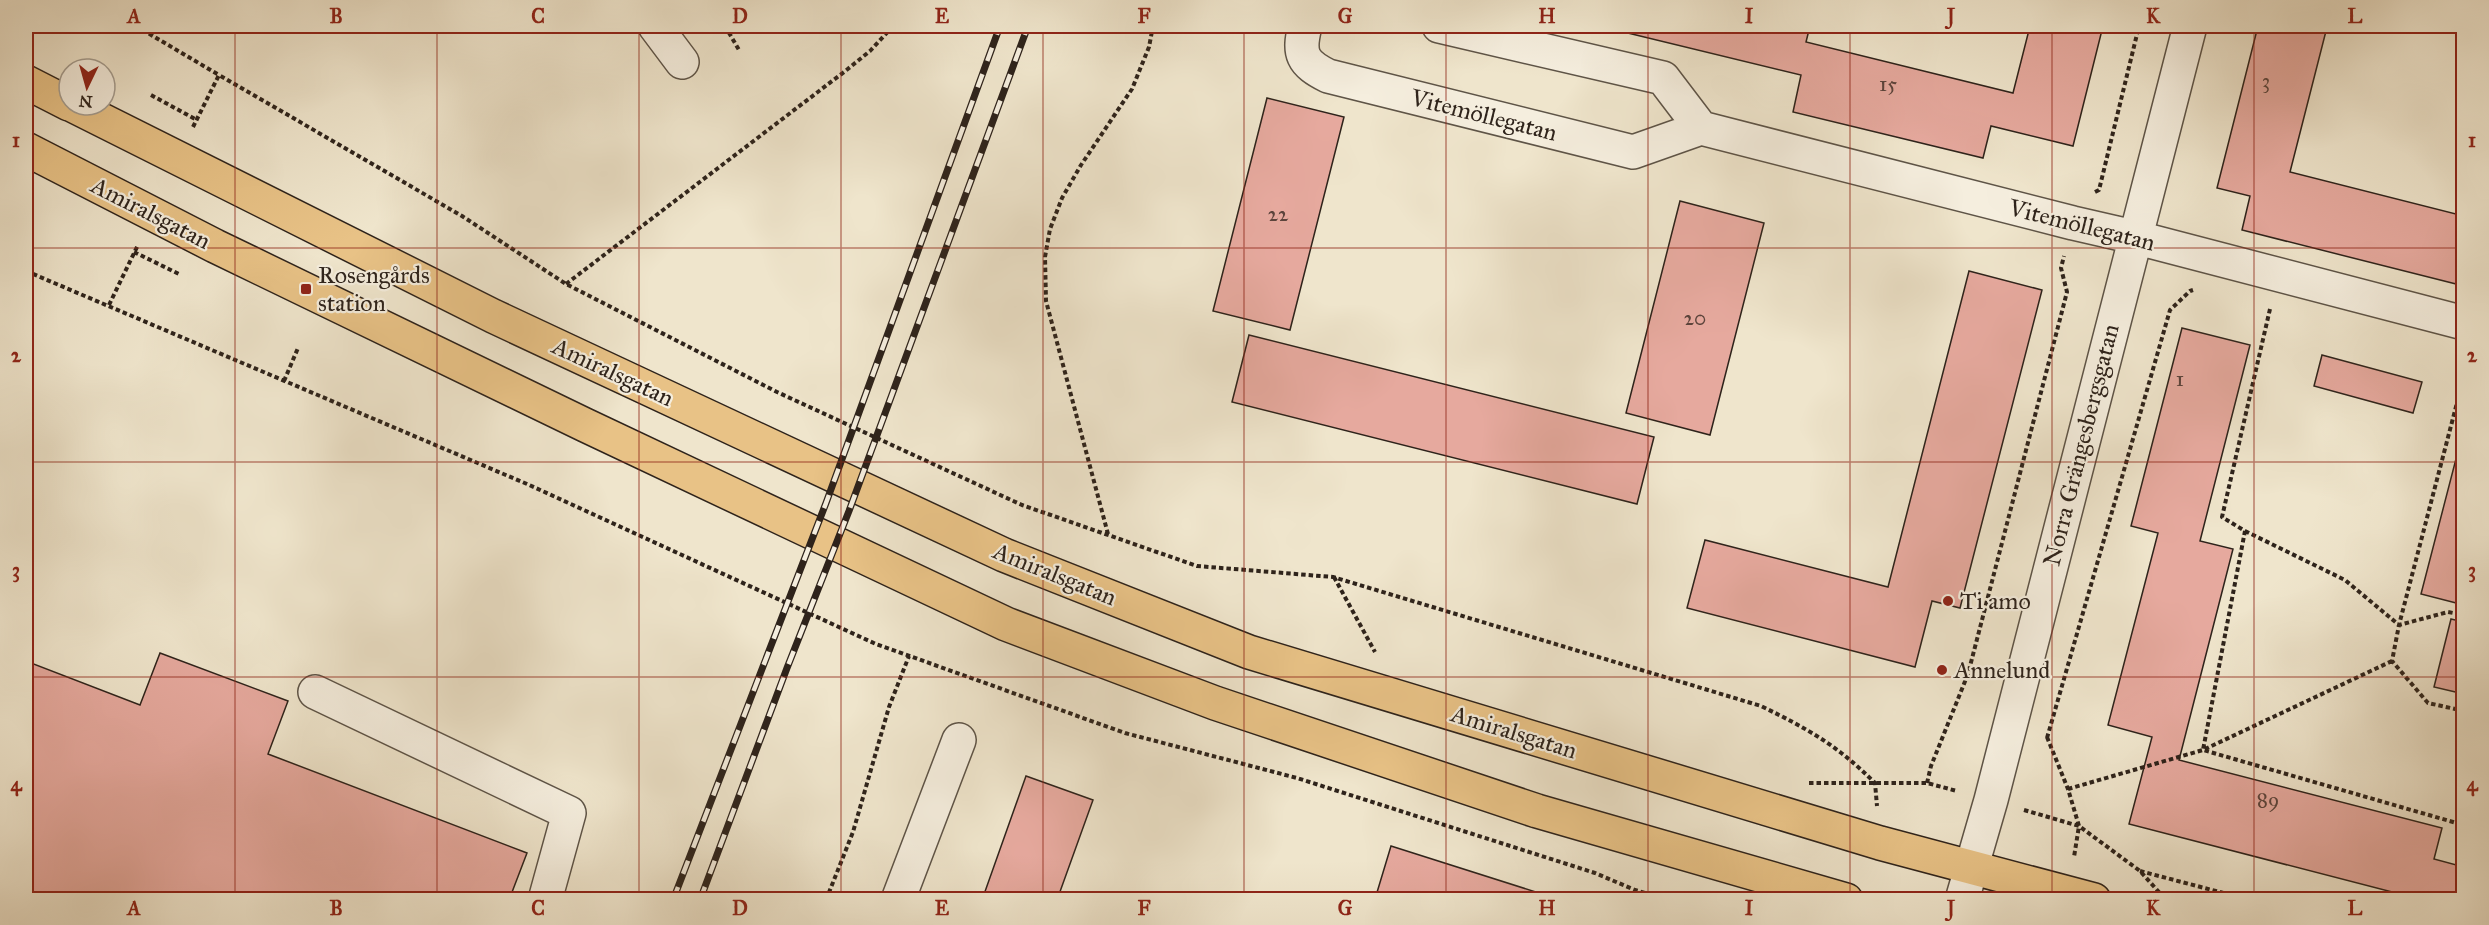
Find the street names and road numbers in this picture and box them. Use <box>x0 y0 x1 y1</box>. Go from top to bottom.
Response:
street label: Vitemöllegatan <box>1407 82 1560 148</box>
street label: Amiralsgatan <box>85 170 216 256</box>
street label: Vitemöllegatan <box>2005 192 2158 258</box>
street label: Norra Grängesbergsgatan <box>2036 321 2126 569</box>
street label: Amiralsgatan <box>547 330 678 413</box>
street label: Amiralsgatan <box>988 535 1121 612</box>
street label: Amiralsgatan <box>1446 698 1581 765</box>

